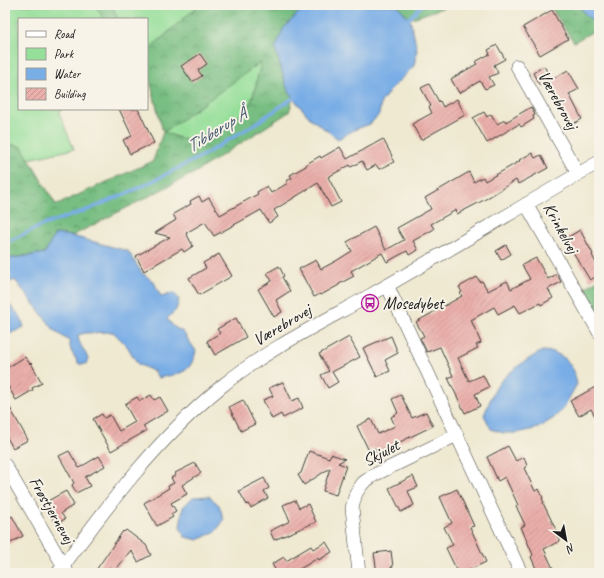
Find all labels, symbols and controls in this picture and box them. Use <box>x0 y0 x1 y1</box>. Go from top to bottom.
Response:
legend <box>18 18 148 110</box>
text: Road <box>54 26 76 42</box>
text: Park <box>54 46 75 62</box>
text: Water <box>54 66 82 82</box>
street label: Værebrovej <box>533 67 584 135</box>
text: Building <box>54 86 86 102</box>
water label: Tibberup Å <box>182 100 255 157</box>
street label: Krinkelvej <box>539 199 585 259</box>
bus stop icon: Mosedybet <box>360 293 380 313</box>
place label: Mosedybet <box>383 293 446 314</box>
street label: Værebrovej <box>249 298 317 350</box>
street label: Skjulet <box>359 434 405 471</box>
street label: Frøstjernevej <box>24 473 81 549</box>
north arrow <box>546 520 586 560</box>
text: N <box>563 541 578 557</box>

